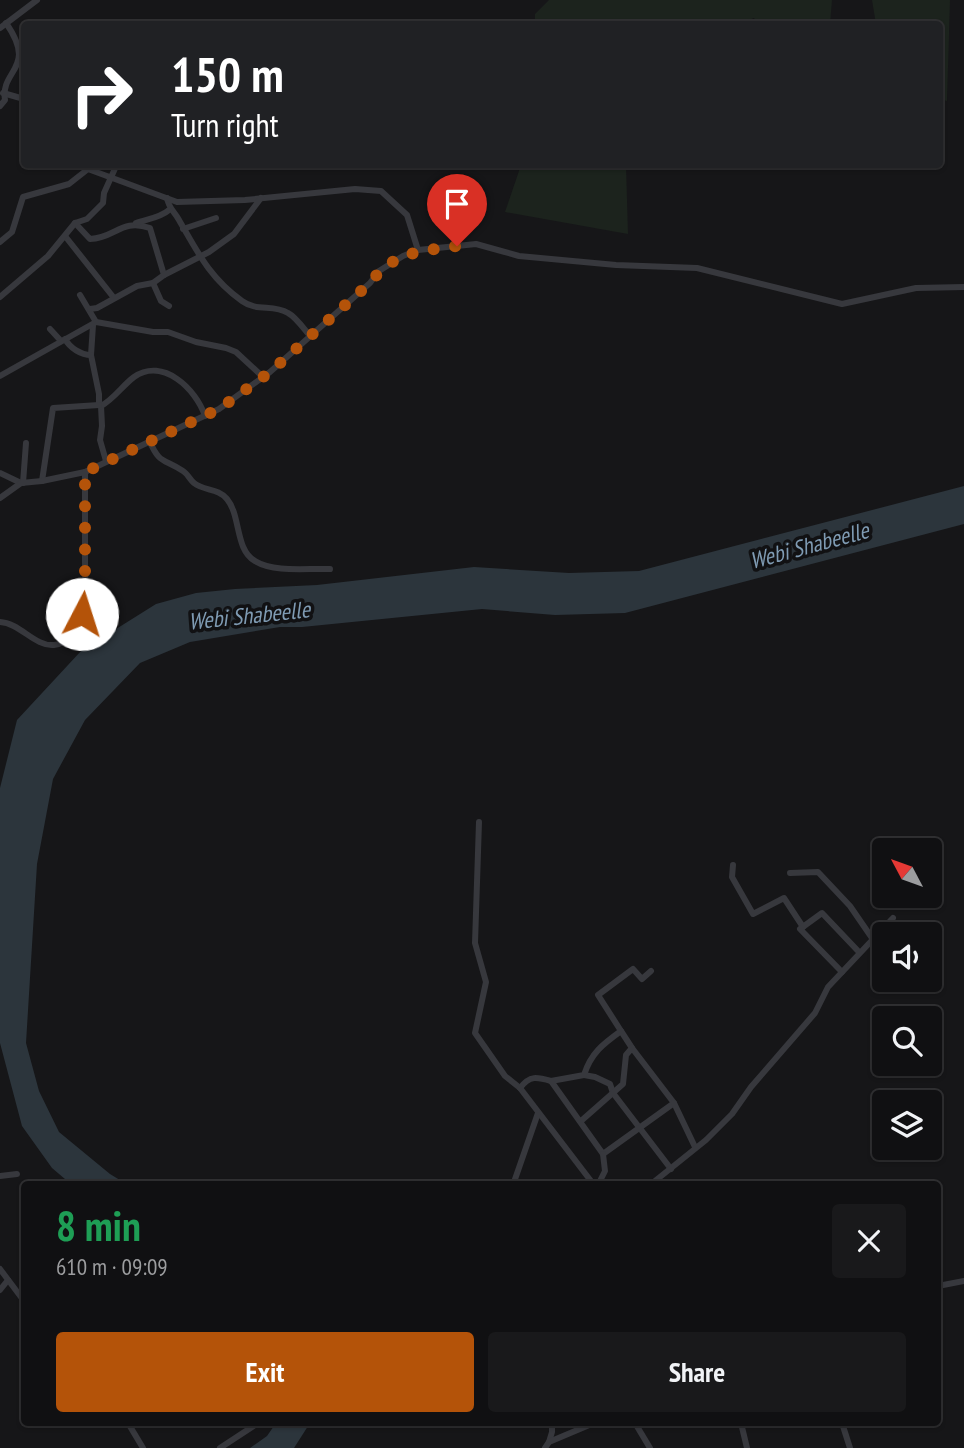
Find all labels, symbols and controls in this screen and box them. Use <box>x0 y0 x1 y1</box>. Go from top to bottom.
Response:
text: 150 m <box>171 42 284 106</box>
icon: right <box>56 49 147 140</box>
text: Turn right <box>171 104 279 146</box>
pin <box>427 174 487 246</box>
icon: arrive <box>438 185 476 223</box>
water label: Webi Shabeelle <box>746 515 873 575</box>
position arrow <box>45 577 119 651</box>
water label: Webi Shabeelle <box>187 594 313 636</box>
north arrow <box>872 838 942 908</box>
map controls <box>872 838 942 1160</box>
button: sound <box>872 922 942 992</box>
button: search <box>872 1006 942 1076</box>
button: layers <box>872 1090 942 1160</box>
text: 8 min <box>56 1198 141 1253</box>
button: close <box>832 1204 906 1278</box>
text: 610 m · 09:09 <box>56 1252 168 1281</box>
button: Exit <box>56 1332 474 1412</box>
button: Share <box>488 1332 906 1412</box>

